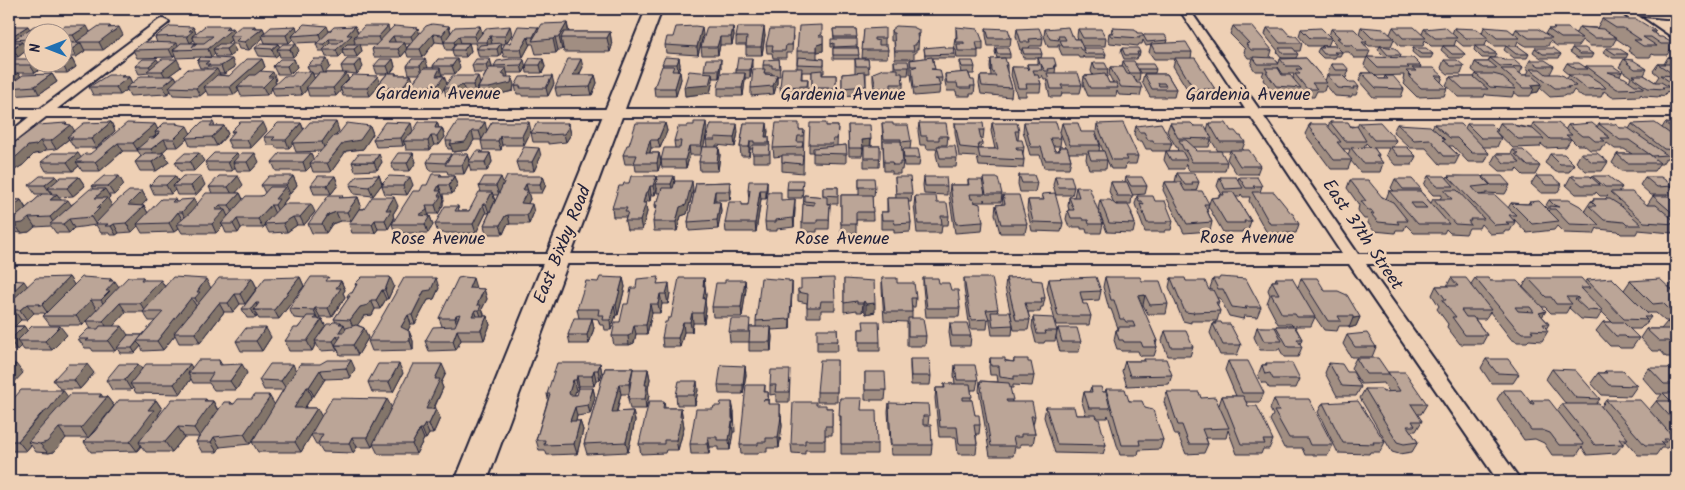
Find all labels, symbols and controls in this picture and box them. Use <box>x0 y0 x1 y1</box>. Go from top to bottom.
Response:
north arrow <box>22 22 72 72</box>
text: N <box>25 43 47 52</box>
street label: Gardenia Avenue <box>375 80 501 109</box>
street label: Gardenia Avenue <box>780 81 906 110</box>
street label: Gardenia Avenue <box>1185 81 1311 110</box>
street label: East 37th Street <box>1314 173 1411 297</box>
street label: East Bixby Road <box>526 180 600 309</box>
street label: Rose Avenue <box>1200 224 1294 253</box>
street label: Rose Avenue <box>391 225 485 254</box>
street label: Rose Avenue <box>795 225 889 254</box>

